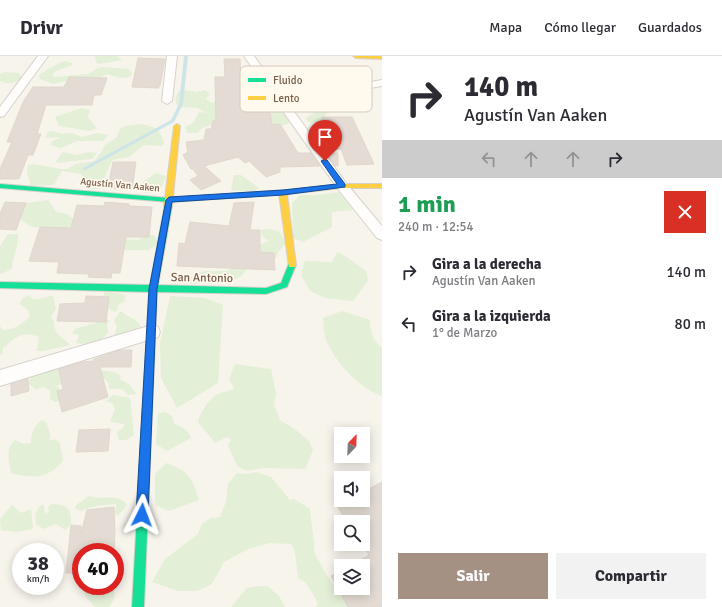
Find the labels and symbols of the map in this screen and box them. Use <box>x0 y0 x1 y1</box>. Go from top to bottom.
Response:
legend <box>240 66 372 112</box>
text: Fluido <box>273 74 303 87</box>
text: Lento <box>273 92 300 105</box>
pin <box>308 120 342 161</box>
street label: Agustín Van Aaken <box>80 176 160 194</box>
street label: San Antonio <box>171 270 233 286</box>
north arrow <box>334 427 370 463</box>
position arrow <box>121 494 163 536</box>
speed limit sign: 40 <box>72 543 124 595</box>

